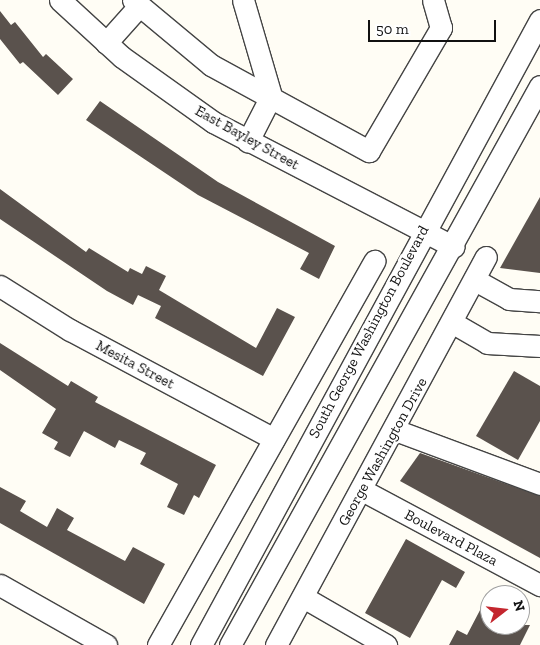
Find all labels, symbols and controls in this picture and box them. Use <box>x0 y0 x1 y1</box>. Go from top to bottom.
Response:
scale bar <box>370 10 498 42</box>
text: 50 m <box>376 20 409 38</box>
street label: East Bayley Street <box>192 102 302 174</box>
street label: South George Washington Boulevard <box>305 222 433 442</box>
street label: Mesita Street <box>93 337 177 393</box>
street label: George Washington Drive <box>335 375 431 529</box>
street label: Boulevard Plaza <box>401 506 501 570</box>
north arrow <box>480 585 530 635</box>
text: N <box>509 599 529 613</box>

